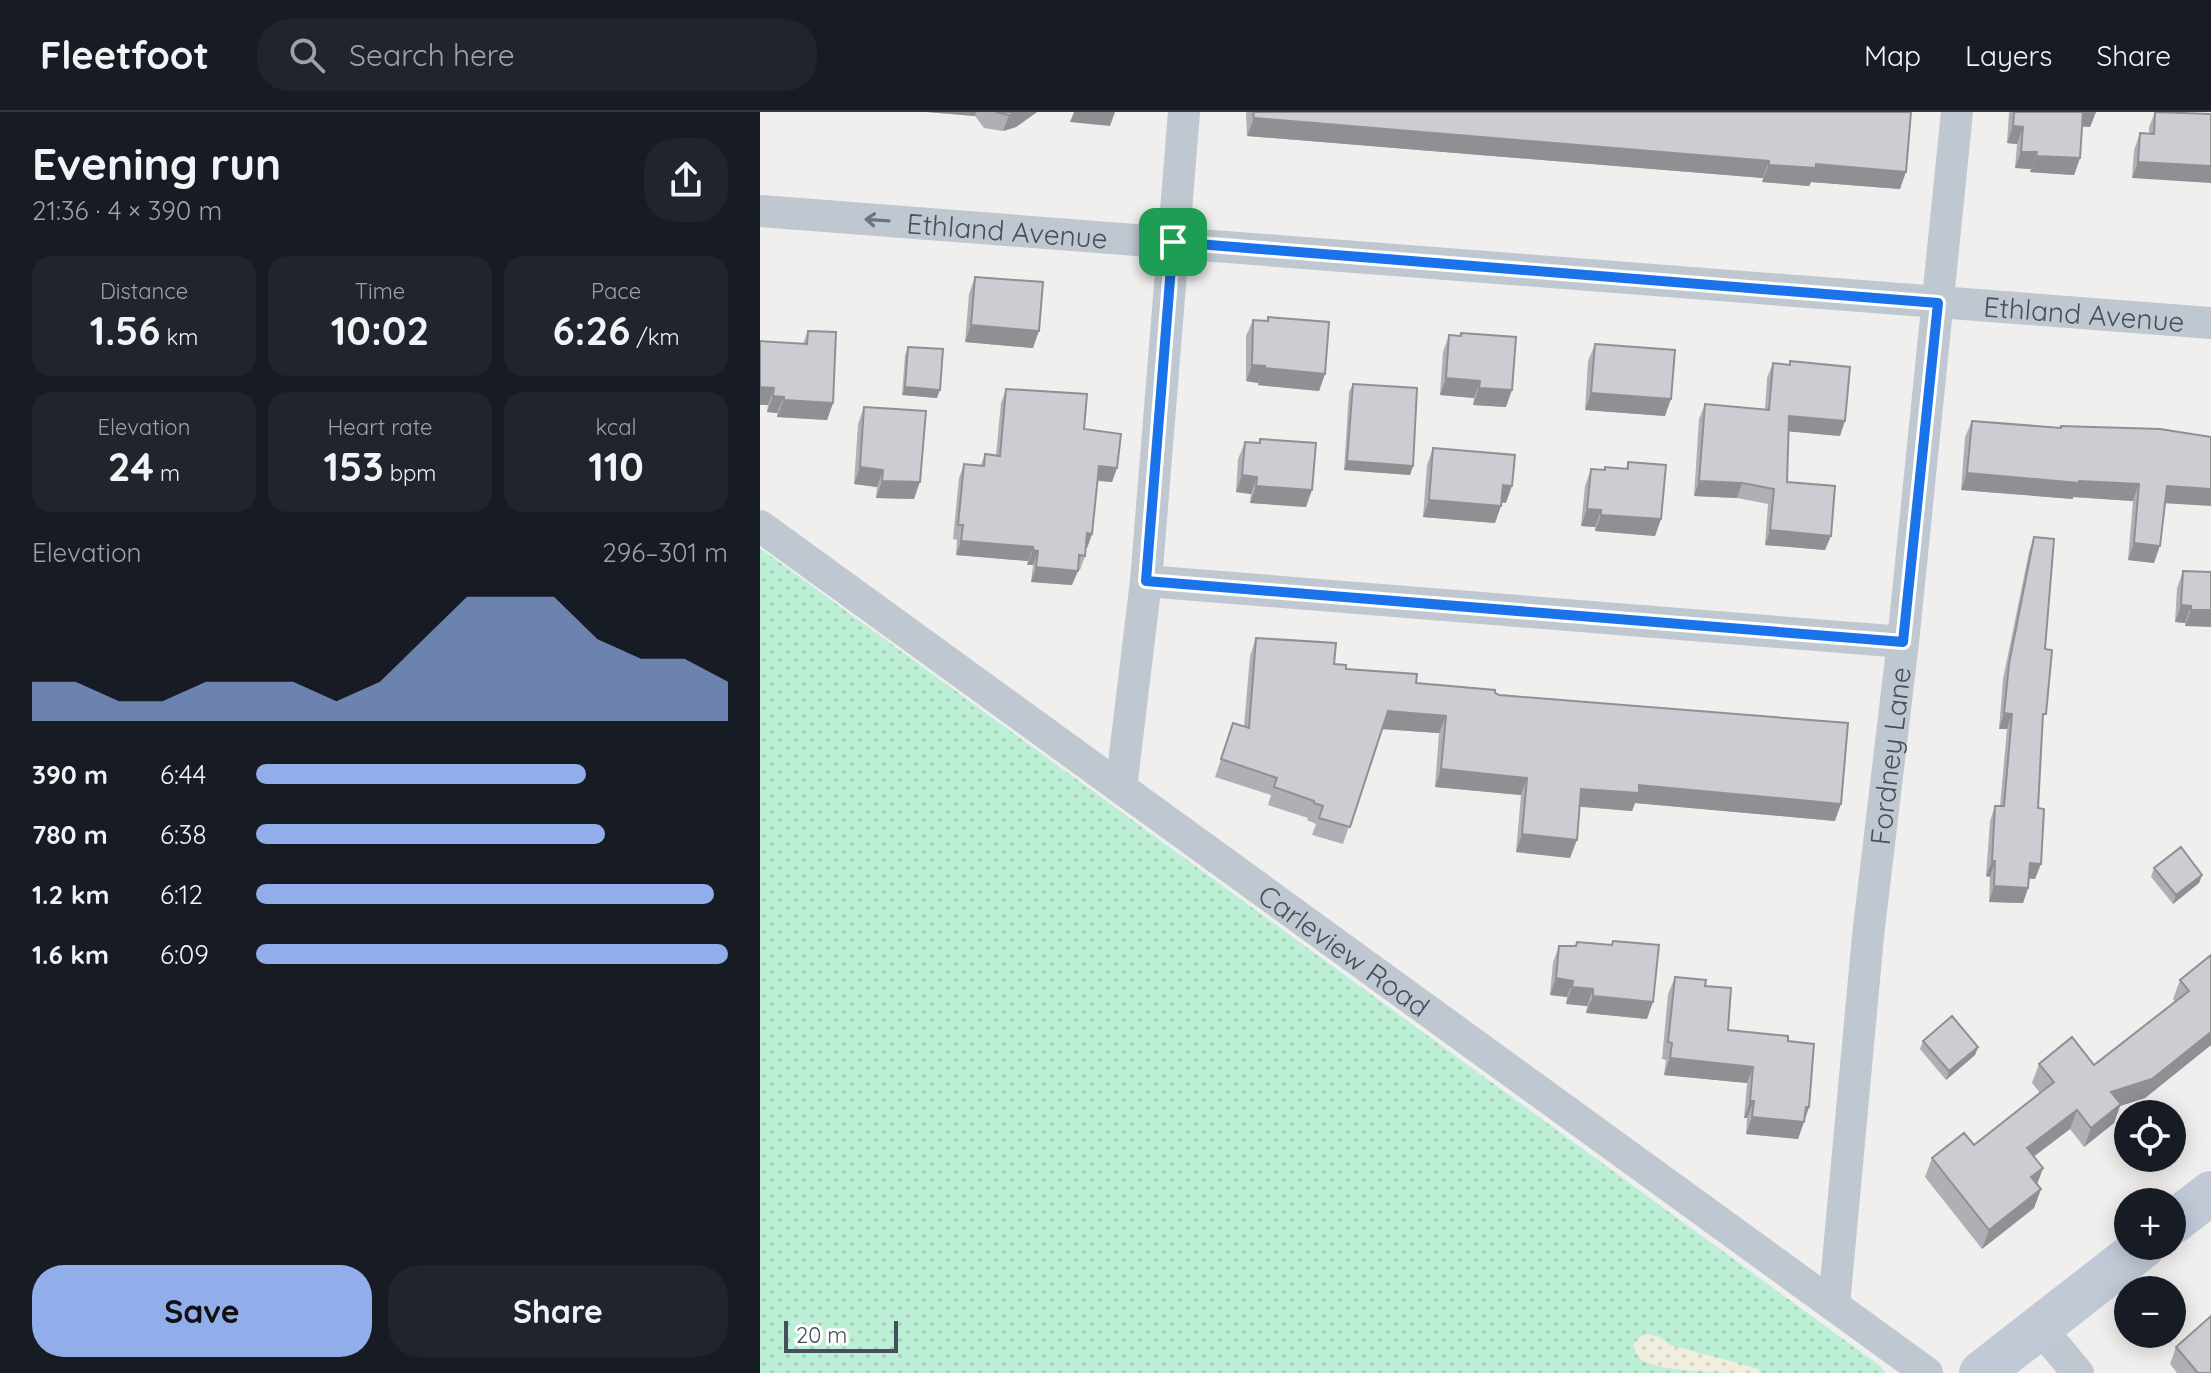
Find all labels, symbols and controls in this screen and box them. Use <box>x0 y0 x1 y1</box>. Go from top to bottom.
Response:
search box <box>257 19 817 91</box>
text: Fleetfoot <box>40 31 209 79</box>
icon: search <box>285 33 329 77</box>
text: Search here <box>349 36 515 74</box>
text: Map <box>1864 38 1921 73</box>
text: Layers <box>1965 38 2052 73</box>
text: Share <box>2096 38 2171 73</box>
text: Evening run <box>32 136 281 191</box>
button: share <box>644 138 728 222</box>
text: 21:36 · 4 × 390 m <box>32 194 222 227</box>
street label: Ethland Avenue <box>906 205 1109 255</box>
pin <box>1139 208 1207 276</box>
one-way arrow <box>864 212 891 227</box>
icon: arrive <box>1151 220 1195 264</box>
text: Distance <box>100 277 188 305</box>
text: Time <box>355 277 405 305</box>
text: Pace <box>591 277 641 305</box>
street label: Ethland Avenue <box>1982 288 2186 338</box>
text: 1.56 <box>90 305 160 355</box>
text: 10:02 <box>331 305 429 355</box>
text: 6:26 <box>552 305 630 355</box>
text: km <box>160 323 198 351</box>
text: /km <box>630 323 680 351</box>
text: Elevation <box>98 413 190 441</box>
text: Heart rate <box>328 413 432 441</box>
text: kcal <box>595 413 637 441</box>
text: 24 <box>108 441 154 491</box>
text: 153 <box>324 441 384 491</box>
text: 110 <box>588 441 644 491</box>
text: m <box>154 459 180 487</box>
text: bpm <box>384 459 436 487</box>
text: Elevation <box>32 536 142 569</box>
text: 296–301 m <box>602 536 728 569</box>
street label: Fordney Lane <box>1862 665 1917 847</box>
text: 390 m <box>32 758 108 791</box>
text: 6:44 <box>160 758 206 791</box>
text: 780 m <box>32 818 108 851</box>
text: 6:38 <box>160 818 207 851</box>
street label: Carleview Road <box>1252 876 1437 1024</box>
text: 1.2 km <box>32 878 109 911</box>
text: 6:12 <box>160 878 203 911</box>
text: 1.6 km <box>32 938 109 971</box>
text: 6:09 <box>160 938 209 971</box>
map controls <box>2114 1100 2186 1348</box>
button: locate <box>2114 1100 2186 1172</box>
button: + <box>2114 1188 2186 1260</box>
button: Save <box>32 1265 372 1357</box>
button: Share <box>388 1265 728 1357</box>
button: − <box>2114 1276 2186 1348</box>
scale bar <box>784 1317 898 1353</box>
text: 20 m <box>796 1321 847 1349</box>

